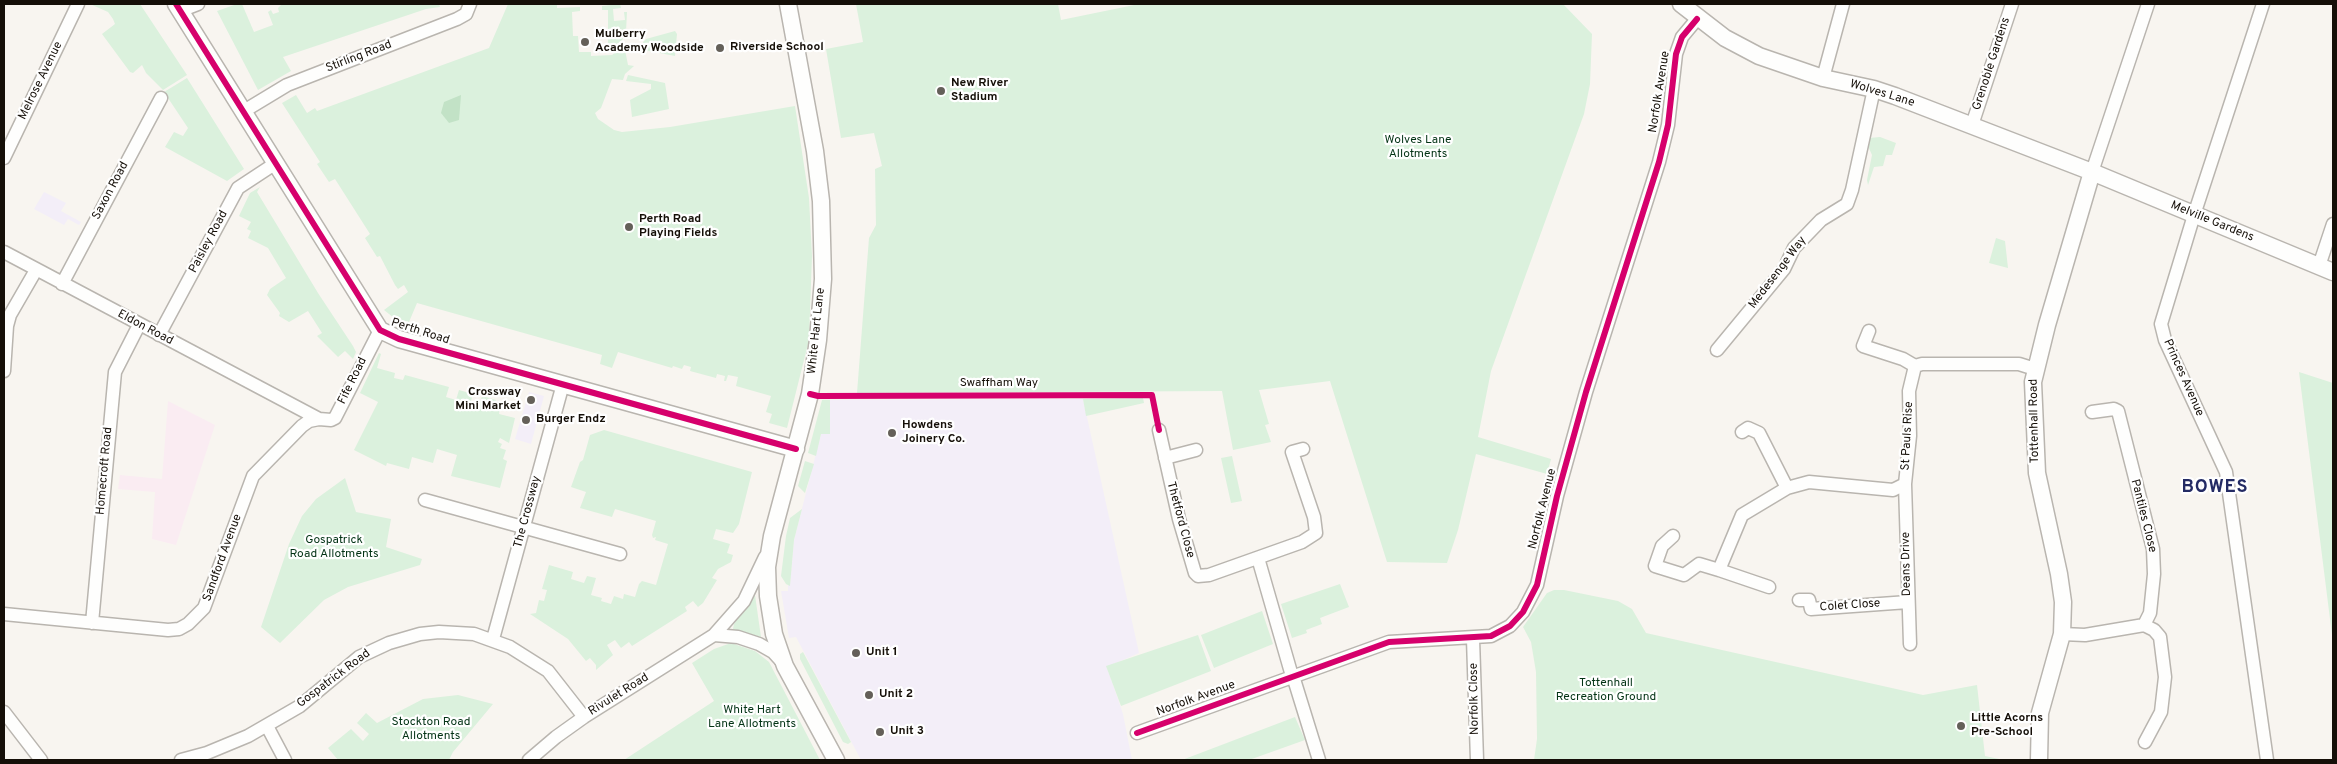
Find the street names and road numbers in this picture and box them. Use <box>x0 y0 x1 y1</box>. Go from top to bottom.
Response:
street label: Grenoble Gardens <box>1970 16 2014 112</box>
street label: Stirling Road <box>324 38 394 76</box>
street label: Melrose Avenue <box>16 40 66 122</box>
street label: Norfolk Avenue <box>1646 50 1674 134</box>
street label: Wolves Lane <box>1848 77 1916 111</box>
street label: Saxon Road <box>90 160 132 222</box>
street label: Melville Gardens <box>2168 199 2256 245</box>
street label: Paisley Road <box>187 208 231 276</box>
street label: Medesenge Way <box>1746 234 1810 312</box>
street label: White Hart Lane <box>805 287 829 375</box>
street label: Eldon Road <box>115 307 175 349</box>
street label: Perth Road <box>389 316 451 348</box>
street label: Princes Avenue <box>2160 337 2206 419</box>
street label: Fife Road <box>335 355 371 407</box>
street label: Swaffham Way <box>960 377 1038 391</box>
street label: Tottenhall Road <box>2027 379 2043 463</box>
street label: St Pauls Rise <box>1899 401 1917 471</box>
street label: Homecroft Road <box>94 426 116 516</box>
street label: Norfolk Avenue <box>1526 467 1560 551</box>
street label: The Crossway <box>511 474 545 550</box>
street label: Pantiles Close <box>2127 478 2159 554</box>
street label: Thetford Close <box>1163 480 1197 560</box>
street label: Sandford Avenue <box>201 512 245 604</box>
street label: Deans Drive <box>1899 532 1915 596</box>
street label: Colet Close <box>1819 597 1881 615</box>
street label: Gospatrick Road <box>294 647 374 711</box>
street label: Norfolk Close <box>1467 663 1483 735</box>
street label: Rivulet Road <box>586 671 652 719</box>
street label: Norfolk Avenue <box>1155 678 1237 720</box>

